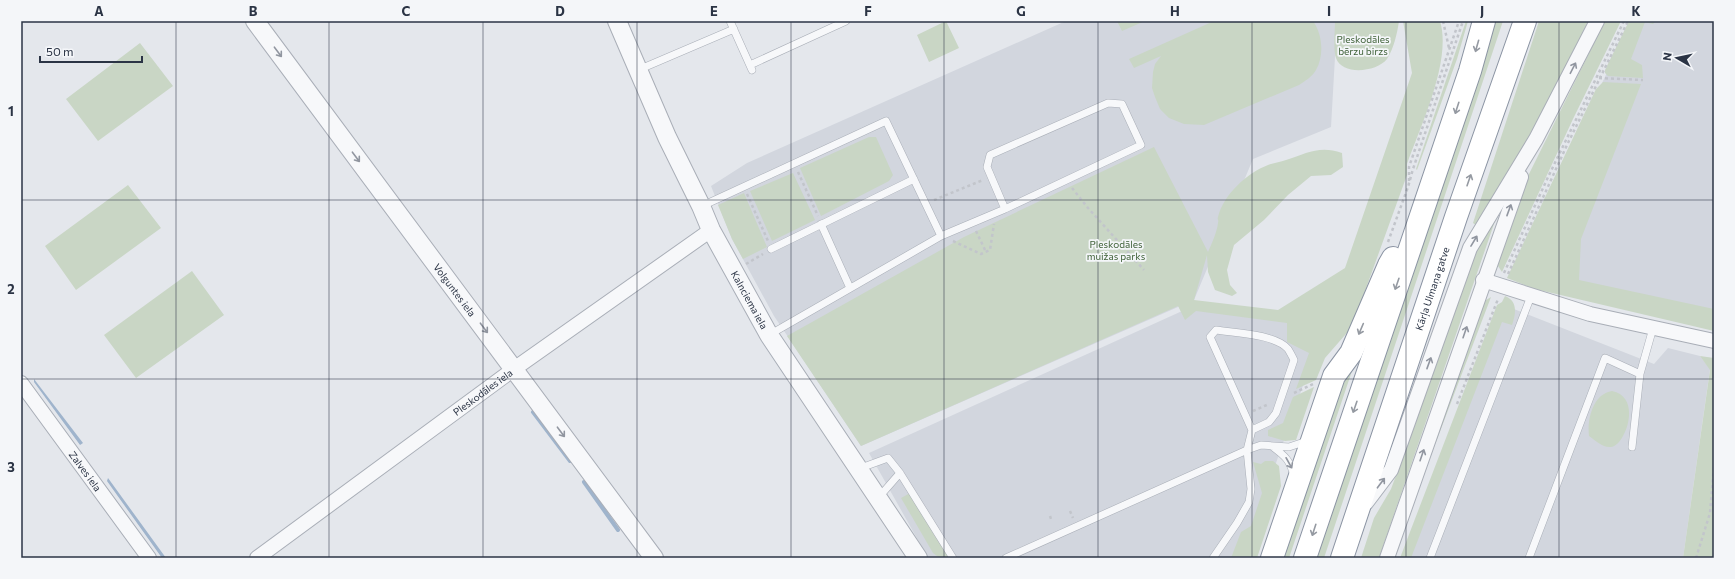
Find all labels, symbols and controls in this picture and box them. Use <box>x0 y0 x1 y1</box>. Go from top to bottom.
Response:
text: A <box>94 3 104 19</box>
text: B <box>249 3 258 19</box>
text: C <box>402 3 411 19</box>
text: D <box>555 3 565 19</box>
text: E <box>710 3 718 19</box>
text: F <box>864 3 872 19</box>
text: G <box>1016 3 1026 19</box>
text: H <box>1170 3 1180 19</box>
text: I <box>1327 3 1331 19</box>
text: J <box>1480 3 1484 19</box>
text: K <box>1631 3 1641 19</box>
park label: Pleskodāles bērzu birzs <box>1336 33 1390 57</box>
scale bar <box>40 38 142 64</box>
north arrow <box>1657 38 1697 78</box>
one-way arrow <box>1473 39 1480 52</box>
text: 50 m <box>46 44 74 58</box>
one-way arrow <box>274 47 282 58</box>
text: N <box>1660 51 1674 61</box>
one-way arrow <box>1570 62 1577 74</box>
one-way arrow <box>1453 101 1460 114</box>
text: 1 <box>8 103 14 119</box>
one-way arrow <box>352 151 360 162</box>
one-way arrow <box>1465 174 1473 186</box>
one-way arrow <box>1505 204 1513 216</box>
one-way arrow <box>1471 235 1479 247</box>
park label: Pleskodāles muižas parks <box>1087 238 1146 262</box>
street label: Kārļa Ulmaņa gatve <box>1413 245 1452 332</box>
street label: Volguntes iela <box>431 261 478 319</box>
street label: Kalnciema iela <box>729 269 770 331</box>
one-way arrow <box>1393 277 1400 290</box>
text: 2 <box>7 281 15 297</box>
one-way arrow <box>480 322 488 333</box>
one-way arrow <box>1357 322 1365 334</box>
one-way arrow <box>1462 326 1469 339</box>
one-way arrow <box>1426 356 1433 369</box>
street label: Pleskodāles iela <box>451 366 515 418</box>
one-way arrow <box>1351 401 1359 413</box>
one-way arrow <box>557 427 566 438</box>
street label: Zalves iela <box>67 449 104 493</box>
one-way arrow <box>1419 449 1427 461</box>
one-way arrow <box>1285 457 1293 469</box>
text: 3 <box>7 459 15 475</box>
one-way arrow <box>1377 478 1385 489</box>
one-way arrow <box>1310 524 1318 536</box>

